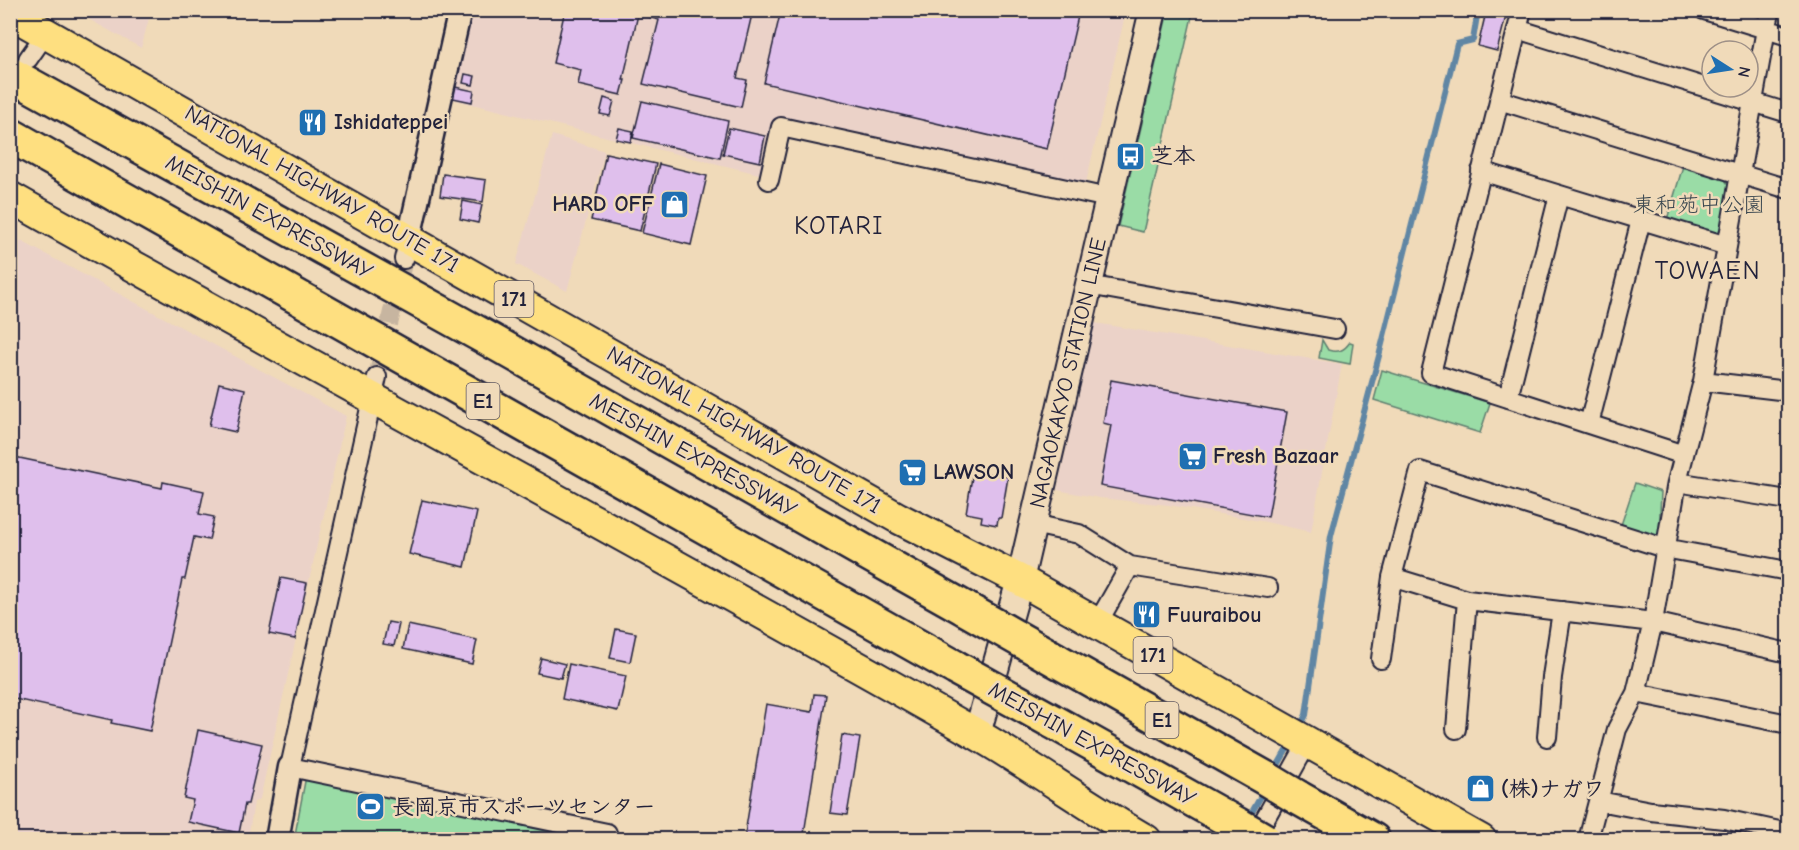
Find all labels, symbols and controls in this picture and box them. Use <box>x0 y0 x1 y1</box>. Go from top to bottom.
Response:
north arrow <box>1700 39 1760 99</box>
text: N <box>1734 65 1754 79</box>
street label: NATIONAL HIGHWAY ROUTE 171 <box>180 100 464 278</box>
restaurant icon: Ishidateppei <box>297 106 329 138</box>
place label: Ishidateppei <box>334 109 448 135</box>
bus stop icon: 芝本 <box>1114 140 1146 172</box>
place label: 芝本 <box>1151 143 1195 169</box>
street label: MEISHIN EXPRESSWAY <box>161 149 377 285</box>
shop icon: HARD OFF <box>659 188 691 220</box>
place label: HARD OFF <box>552 191 654 217</box>
park label: 東和苑中公園 <box>1633 192 1765 218</box>
district label: KOTARI <box>794 211 884 241</box>
street label: NAGAOKAKYO STATION LINE <box>1024 235 1112 511</box>
district label: TOWAEN <box>1655 256 1761 286</box>
road number: 171 <box>494 281 534 317</box>
street label: NATIONAL HIGHWAY ROUTE 171 <box>602 341 886 519</box>
road number: E1 <box>466 383 500 419</box>
street label: MEISHIN EXPRESSWAY <box>585 387 801 523</box>
supermarket icon: Fresh Bazaar <box>1176 440 1208 472</box>
place label: Fresh Bazaar <box>1213 443 1339 469</box>
supermarket icon: LAWSON <box>896 456 928 488</box>
place label: LAWSON <box>933 459 1014 485</box>
restaurant icon: Fuuraibou <box>1130 599 1162 631</box>
place label: Fuuraibou <box>1167 602 1262 628</box>
road number: 171 <box>1134 637 1172 673</box>
street label: MEISHIN EXPRESSWAY <box>984 676 1200 812</box>
road number: E1 <box>1146 702 1178 738</box>
shop icon: (株)ナガワ <box>1464 773 1496 805</box>
place label: (株)ナガワ <box>1501 776 1605 802</box>
sports icon: 長岡京市スポーツセンター <box>355 791 387 823</box>
place label: 長岡京市スポーツセンター <box>392 794 656 820</box>

